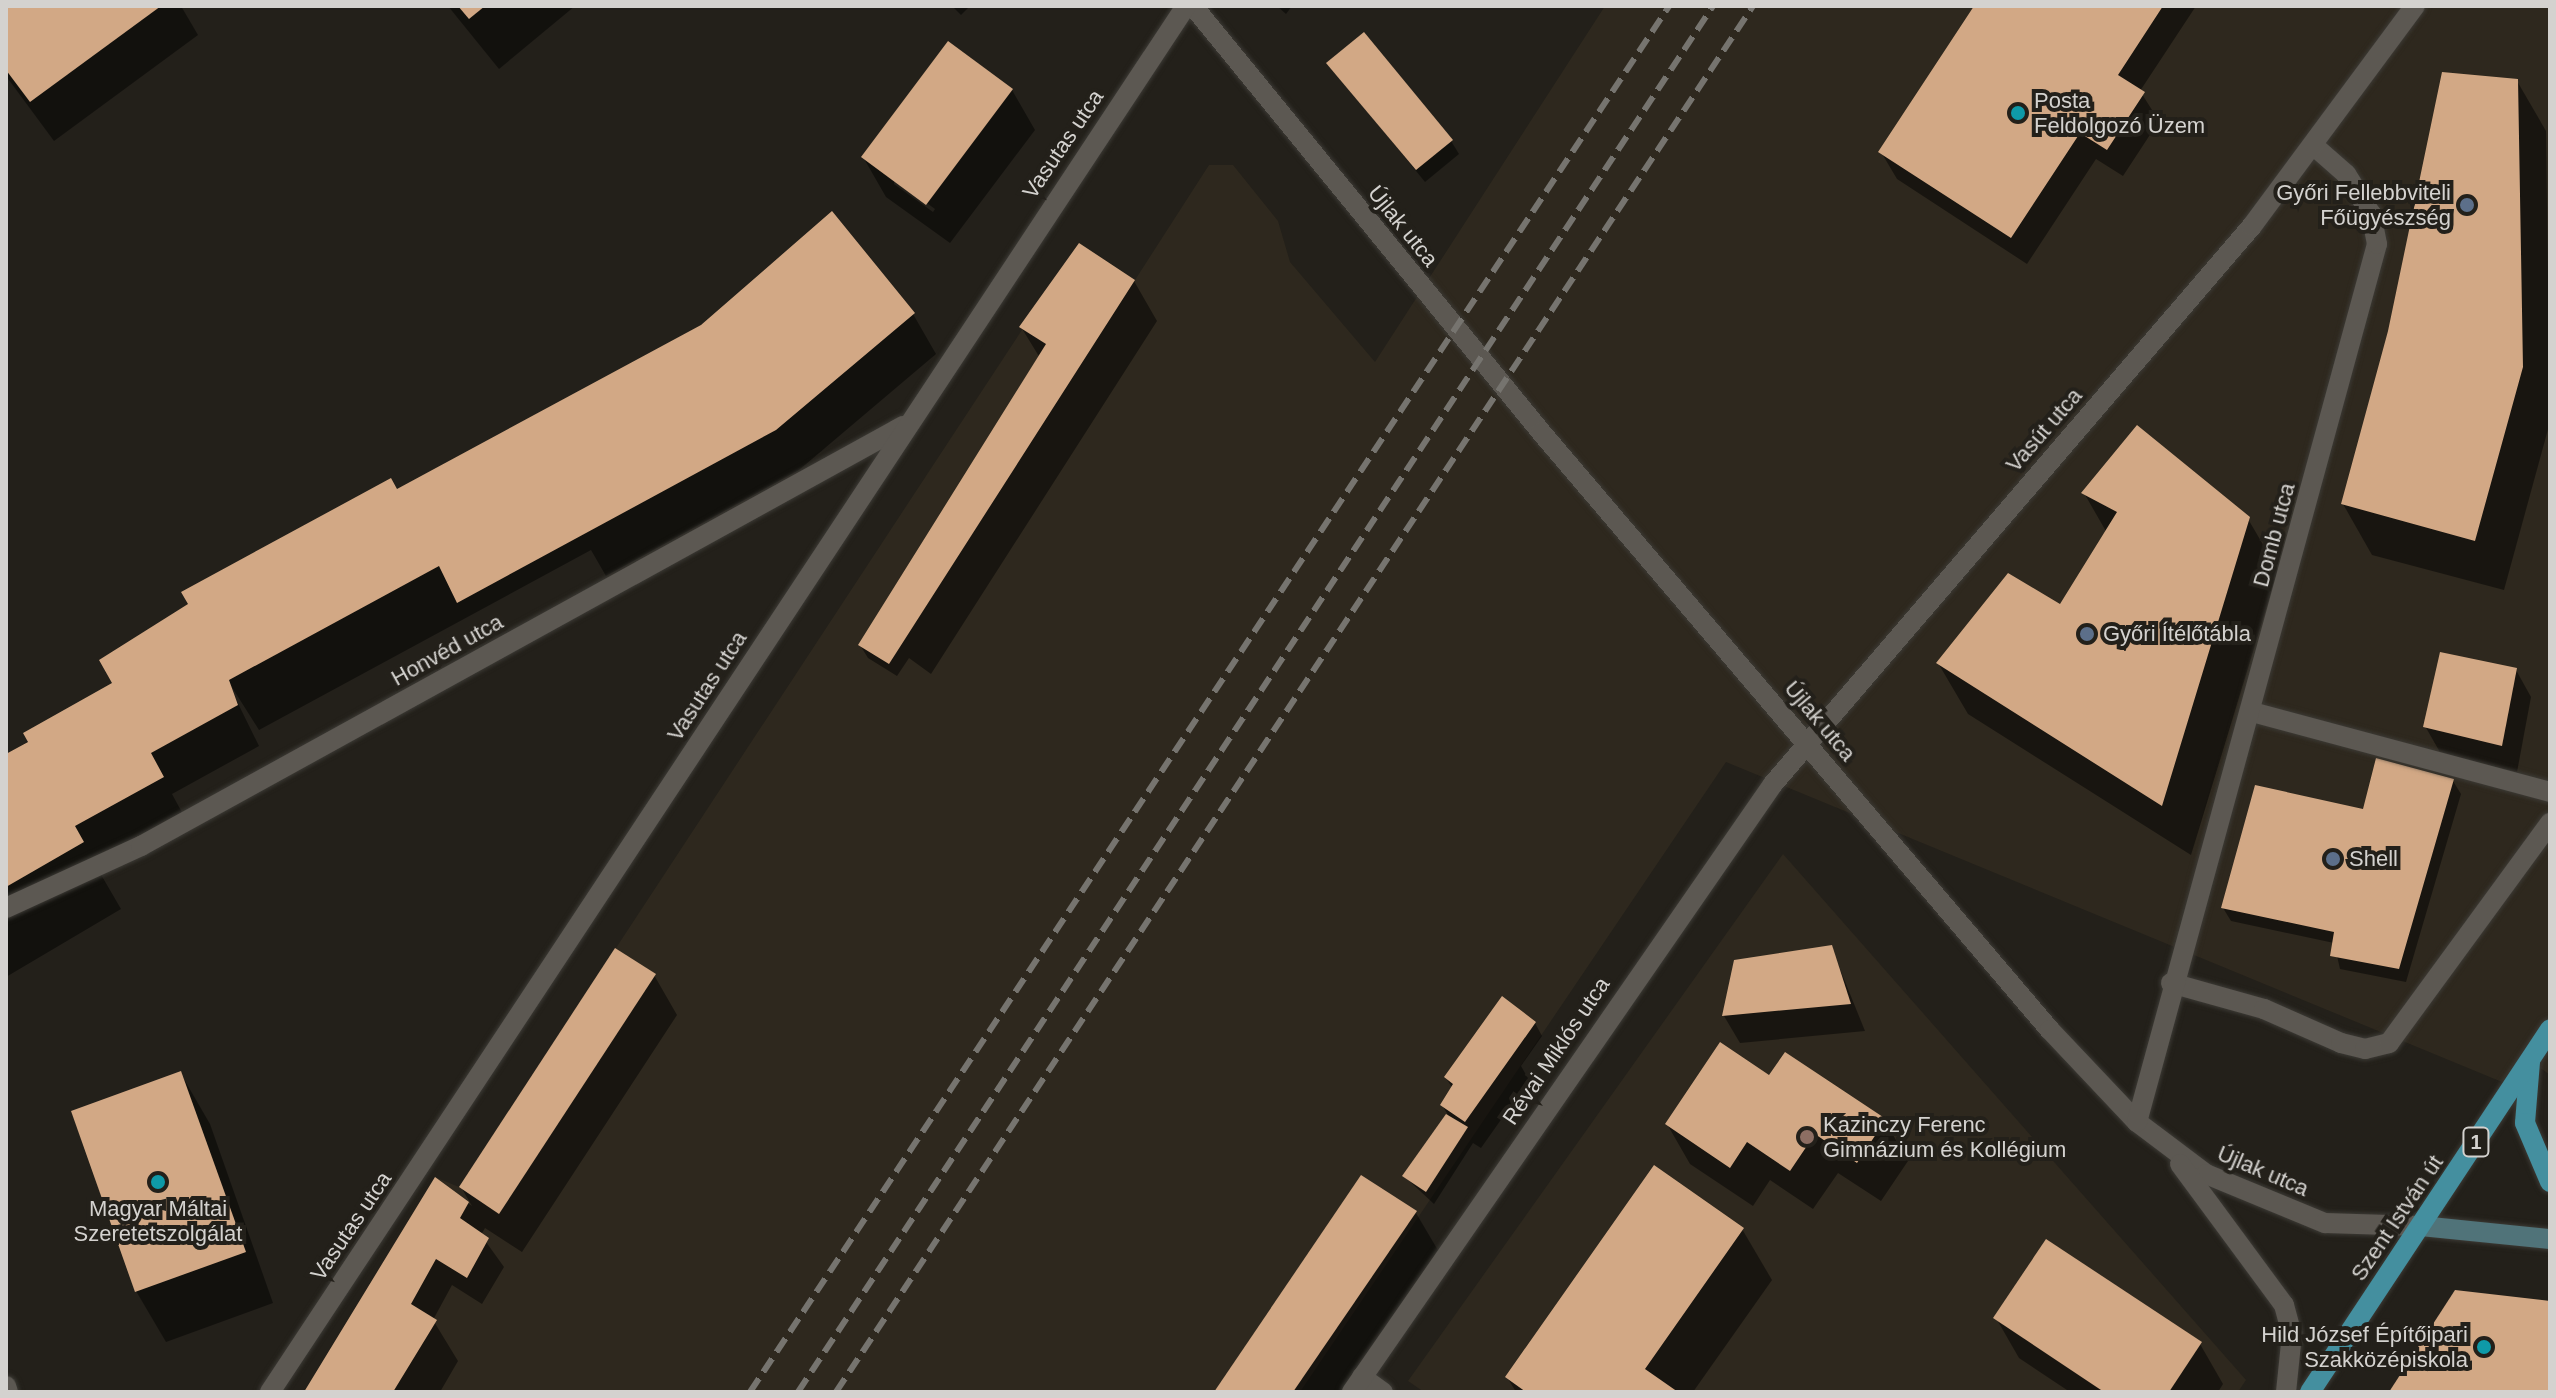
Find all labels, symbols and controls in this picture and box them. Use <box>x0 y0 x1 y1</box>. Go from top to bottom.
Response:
street label: Vasutas utca <box>1017 85 1109 203</box>
place label: Posta Feldolgozó Üzem <box>2034 87 2205 138</box>
marker: Posta Feldolgozó Üzem <box>2009 104 2027 122</box>
place label: Győri Fellebbviteli Főügyészség <box>2276 179 2451 230</box>
street label: Újlak utca <box>1362 180 1444 272</box>
marker: Győri Fellebbviteli Főügyészség <box>2458 196 2476 214</box>
street label: Vasút utca <box>2000 383 2088 477</box>
street label: Domb utca <box>2247 480 2301 590</box>
street label: Honvéd utca <box>387 609 507 691</box>
place label: Győri Ítélőtábla <box>2103 621 2251 647</box>
marker: Győri Ítélőtábla <box>2078 625 2096 643</box>
street label: Vasutas utca <box>662 626 752 746</box>
street label: Újlak utca <box>1779 676 1861 766</box>
place label: Shell <box>2349 846 2398 872</box>
marker: Shell <box>2324 850 2342 868</box>
street label: Révai Miklós utca <box>1497 972 1615 1130</box>
place label: Kazinczy Ferenc Gimnázium és Kollégium <box>1823 1111 2066 1162</box>
road number: 1 <box>2462 1126 2490 1158</box>
marker: Kazinczy Ferenc Gimnázium és Kollégium <box>1798 1128 1816 1146</box>
street label: Újlak utca <box>2213 1140 2313 1202</box>
street label: Szent István út <box>2345 1150 2449 1286</box>
street label: Vasutas utca <box>305 1167 397 1285</box>
marker: Magyar Máltai Szeretetszolgálat <box>149 1173 167 1191</box>
place label: Magyar Máltai Szeretetszolgálat <box>74 1195 242 1246</box>
place label: Hild József Építőipari Szakközépiskola <box>2261 1321 2468 1372</box>
marker: Hild József Építőipari Szakközépiskola <box>2475 1338 2493 1356</box>

